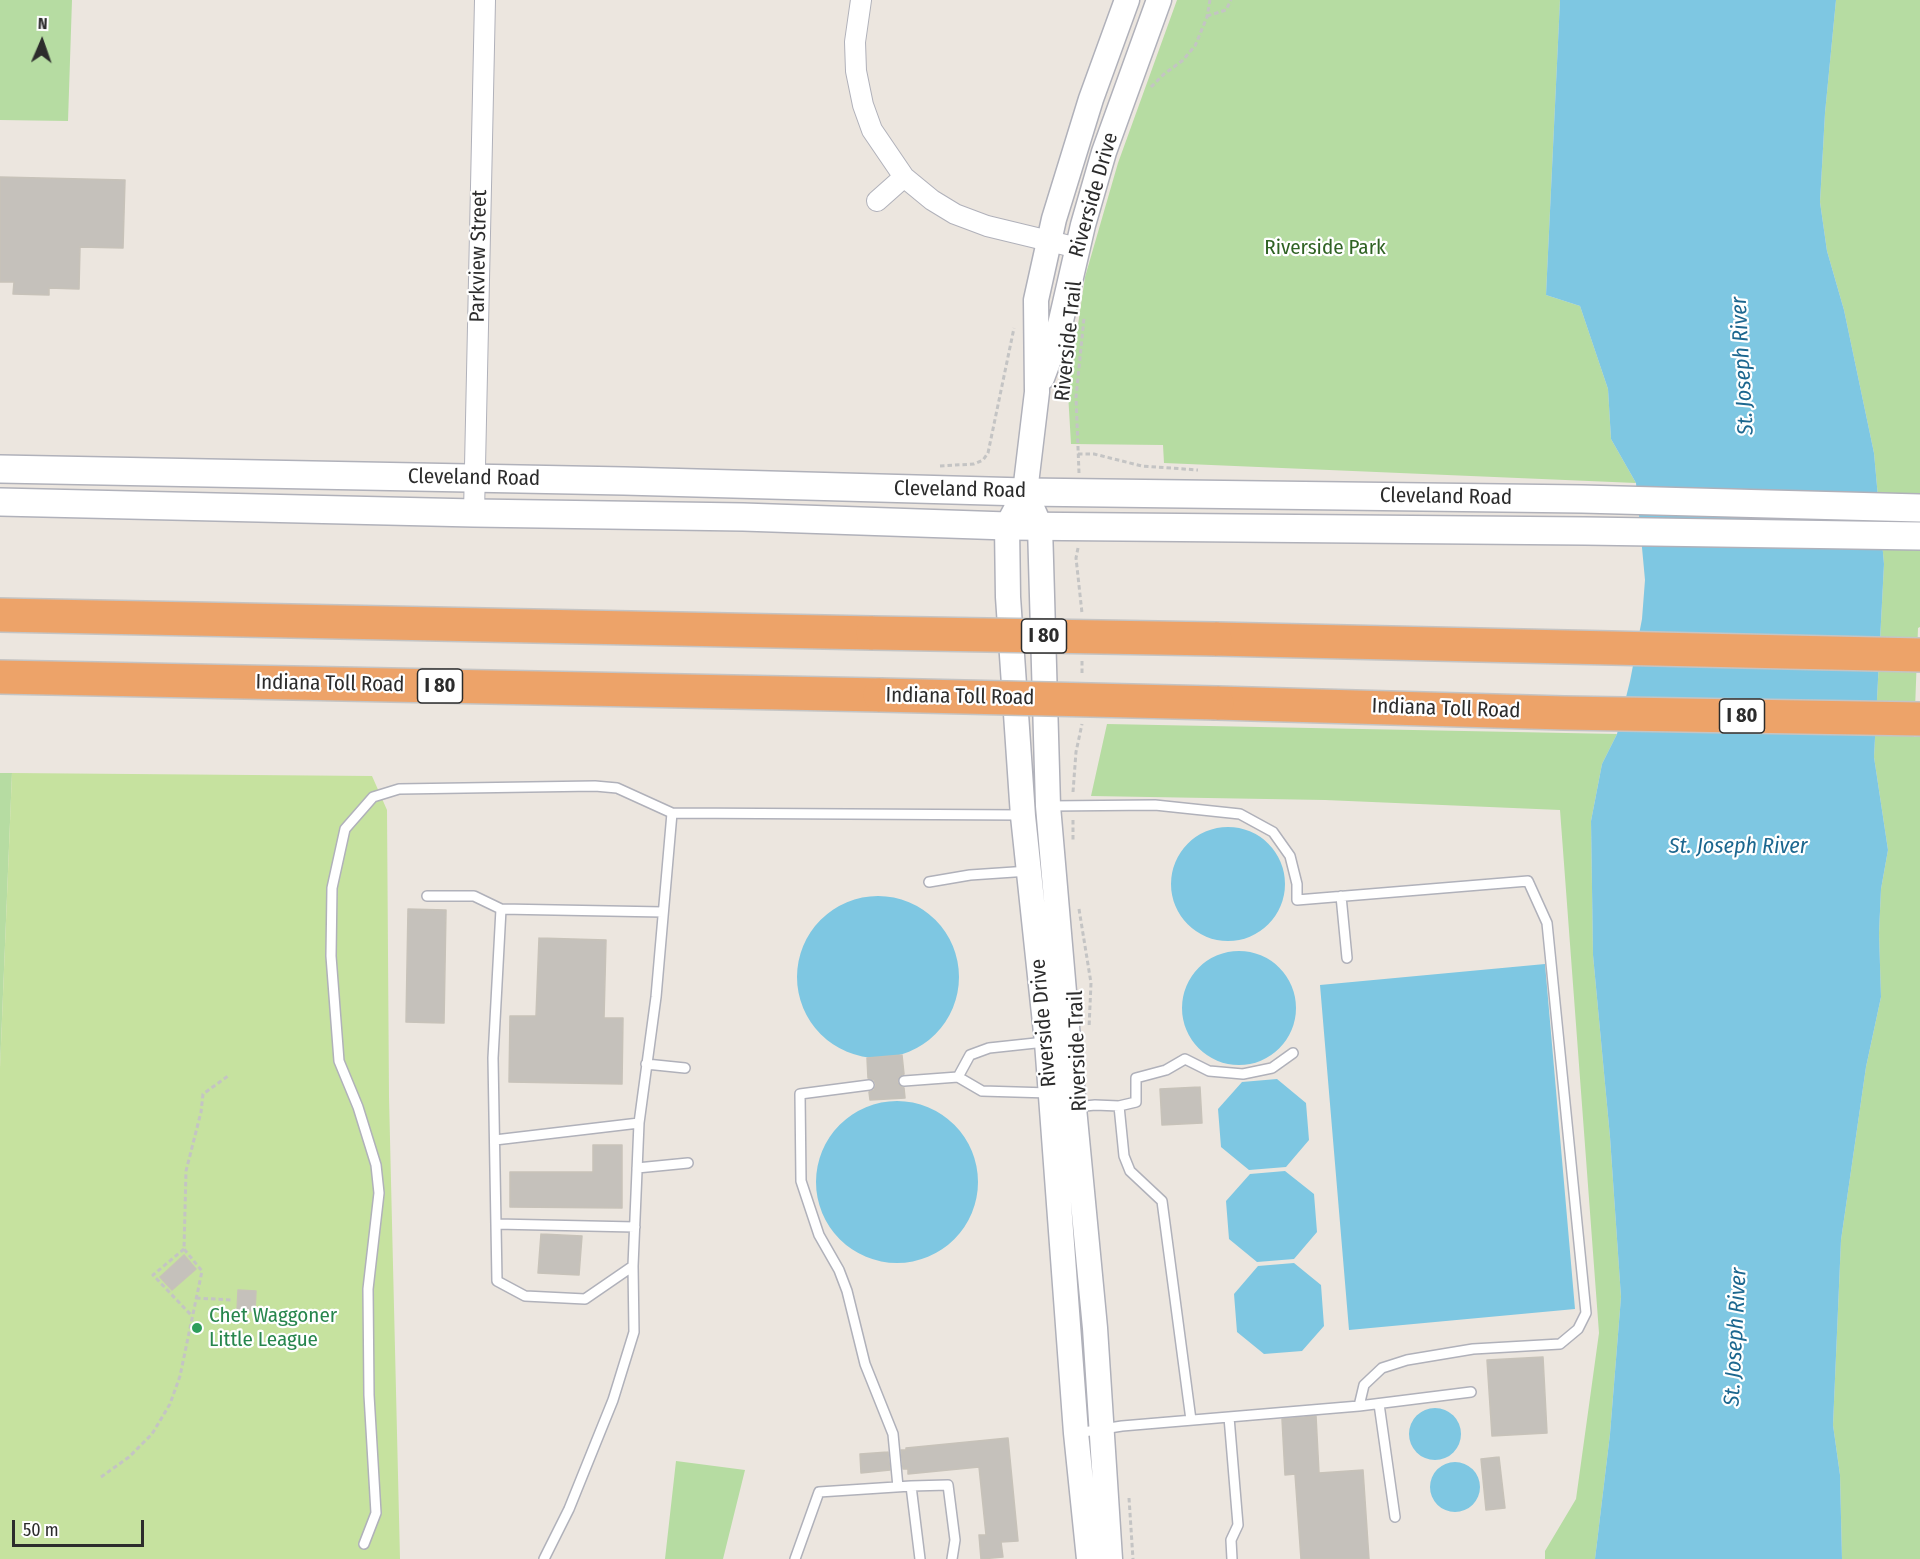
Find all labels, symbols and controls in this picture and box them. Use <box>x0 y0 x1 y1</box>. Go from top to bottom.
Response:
north arrow <box>12 12 72 72</box>
text: N <box>38 14 48 33</box>
street label: Riverside Drive <box>1064 130 1124 260</box>
street label: Parkview Street <box>465 189 493 323</box>
park label: Riverside Park <box>1264 235 1386 261</box>
street label: Riverside Trail <box>1050 279 1088 403</box>
water label: St. Joseph River <box>1726 296 1760 436</box>
street label: Cleveland Road <box>408 464 540 492</box>
street label: Cleveland Road <box>894 476 1026 504</box>
street label: Cleveland Road <box>1380 483 1512 511</box>
road number: I 80 <box>1022 619 1066 653</box>
road number: I 80 <box>418 669 462 703</box>
street label: Indiana Toll Road <box>255 670 405 698</box>
street label: Indiana Toll Road <box>885 683 1035 711</box>
street label: Indiana Toll Road <box>1371 694 1521 724</box>
road number: I 80 <box>1720 699 1764 733</box>
water label: St. Joseph River <box>1669 834 1807 860</box>
street label: Riverside Drive <box>1026 958 1062 1088</box>
street label: Riverside Trail <box>1063 990 1093 1112</box>
water label: St. Joseph River <box>1719 1267 1753 1407</box>
place label: Chet Waggoner Little League <box>209 1303 337 1353</box>
marker: Chet Waggoner Little League <box>190 1321 204 1335</box>
scale bar <box>15 1508 147 1546</box>
text: 50 m <box>23 1519 59 1541</box>

